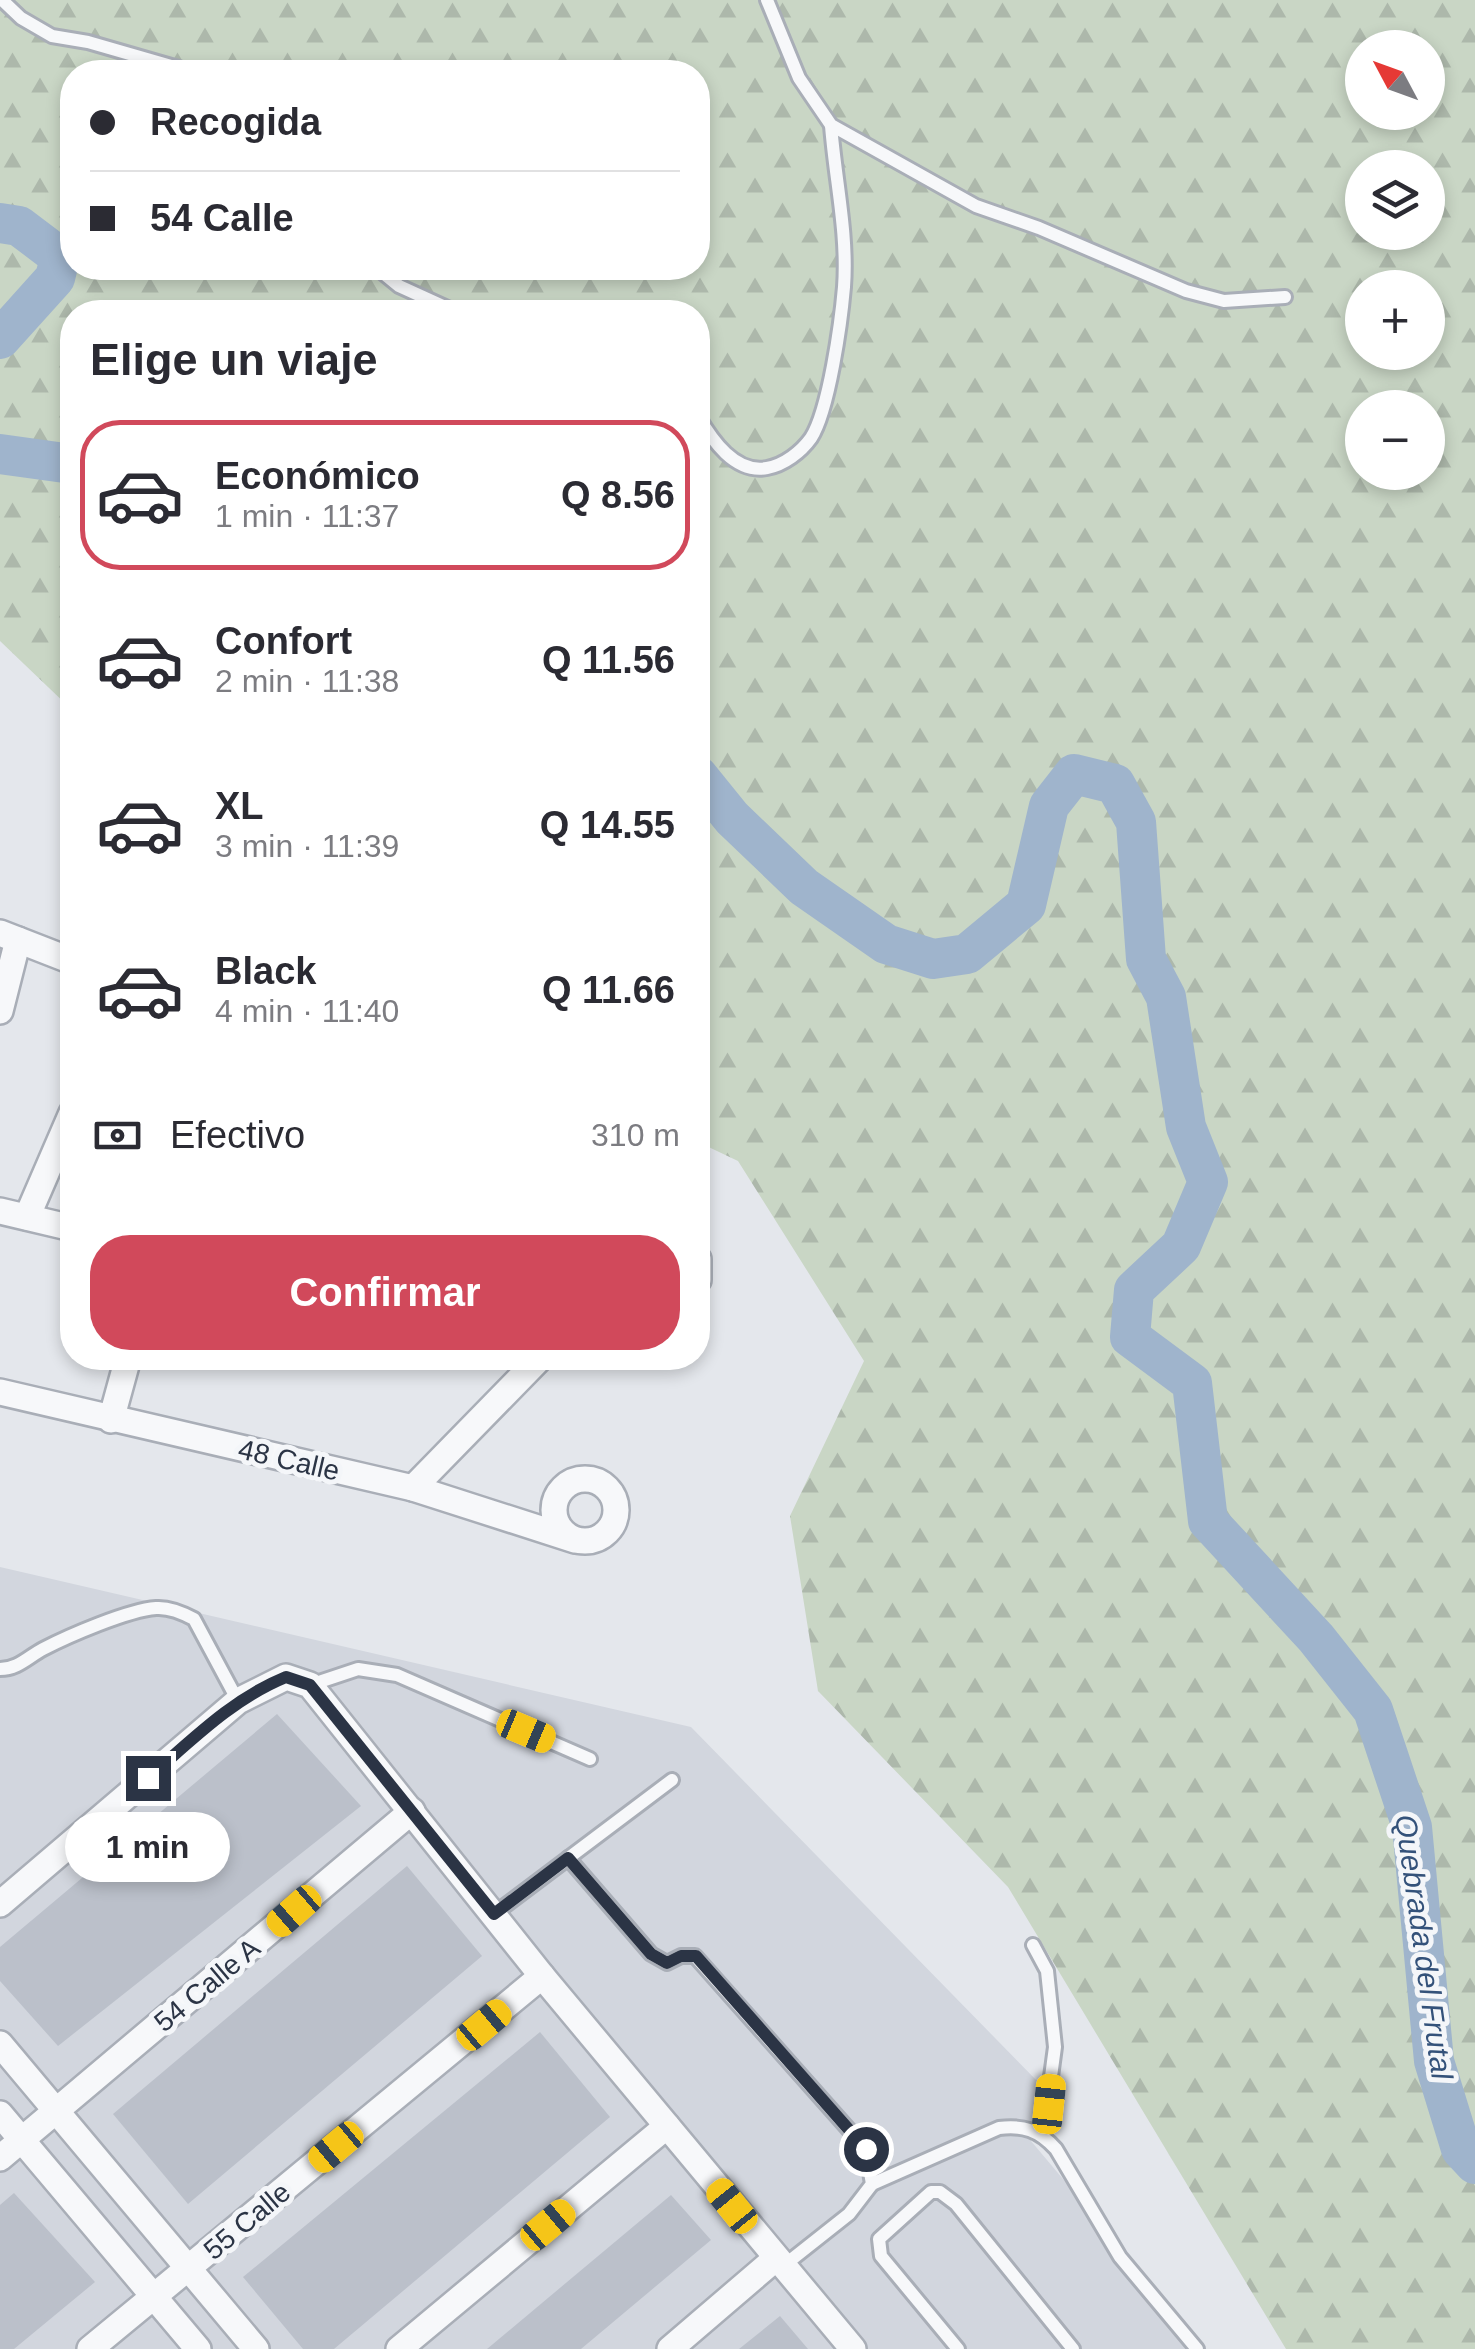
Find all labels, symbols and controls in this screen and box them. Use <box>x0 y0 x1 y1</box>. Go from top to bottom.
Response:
north arrow <box>1345 30 1445 130</box>
map controls <box>1345 30 1445 490</box>
text: Recogida <box>150 101 321 143</box>
button: layers <box>1345 150 1445 250</box>
text: 54 Calle <box>150 197 294 239</box>
button: + <box>1345 270 1445 370</box>
text: Elige un viaje <box>90 334 378 385</box>
button: − <box>1345 390 1445 490</box>
icon: car <box>95 450 185 540</box>
text: Económico <box>215 455 420 497</box>
text: Q 8.56 <box>561 474 675 516</box>
text: 1 min · 11:37 <box>215 498 399 534</box>
icon: car <box>95 615 185 705</box>
text: Confort <box>215 620 352 662</box>
text: Q 11.56 <box>542 639 675 681</box>
text: 2 min · 11:38 <box>215 663 399 699</box>
icon: car <box>95 780 185 870</box>
text: XL <box>215 785 264 827</box>
text: Q 14.55 <box>540 804 675 846</box>
text: 3 min · 11:39 <box>215 828 399 864</box>
icon: car <box>95 945 185 1035</box>
text: Black <box>215 950 316 992</box>
text: Q 11.66 <box>542 969 675 1011</box>
text: 4 min · 11:40 <box>215 993 399 1029</box>
icon: cash <box>90 1108 145 1163</box>
text: Efectivo <box>170 1114 305 1156</box>
text: 310 m <box>591 1117 680 1153</box>
button: Confirmar <box>90 1235 680 1350</box>
street label: 48 Calle <box>235 1433 343 1487</box>
car <box>493 1705 559 1757</box>
route end <box>126 1756 171 1801</box>
callout: 1 min <box>66 1813 230 1883</box>
water label: Quebrada del Frutal <box>1389 1813 1459 2083</box>
text: 1 min <box>106 1829 189 1865</box>
car <box>262 1880 326 1942</box>
street label: 54 Calle A <box>148 1932 266 2038</box>
car <box>451 1994 517 2056</box>
car <box>1031 2073 1067 2135</box>
car <box>303 2116 369 2178</box>
route start <box>844 2127 889 2172</box>
car <box>701 2173 763 2239</box>
street label: 55 Calle <box>198 2176 296 2266</box>
car <box>515 2194 581 2256</box>

